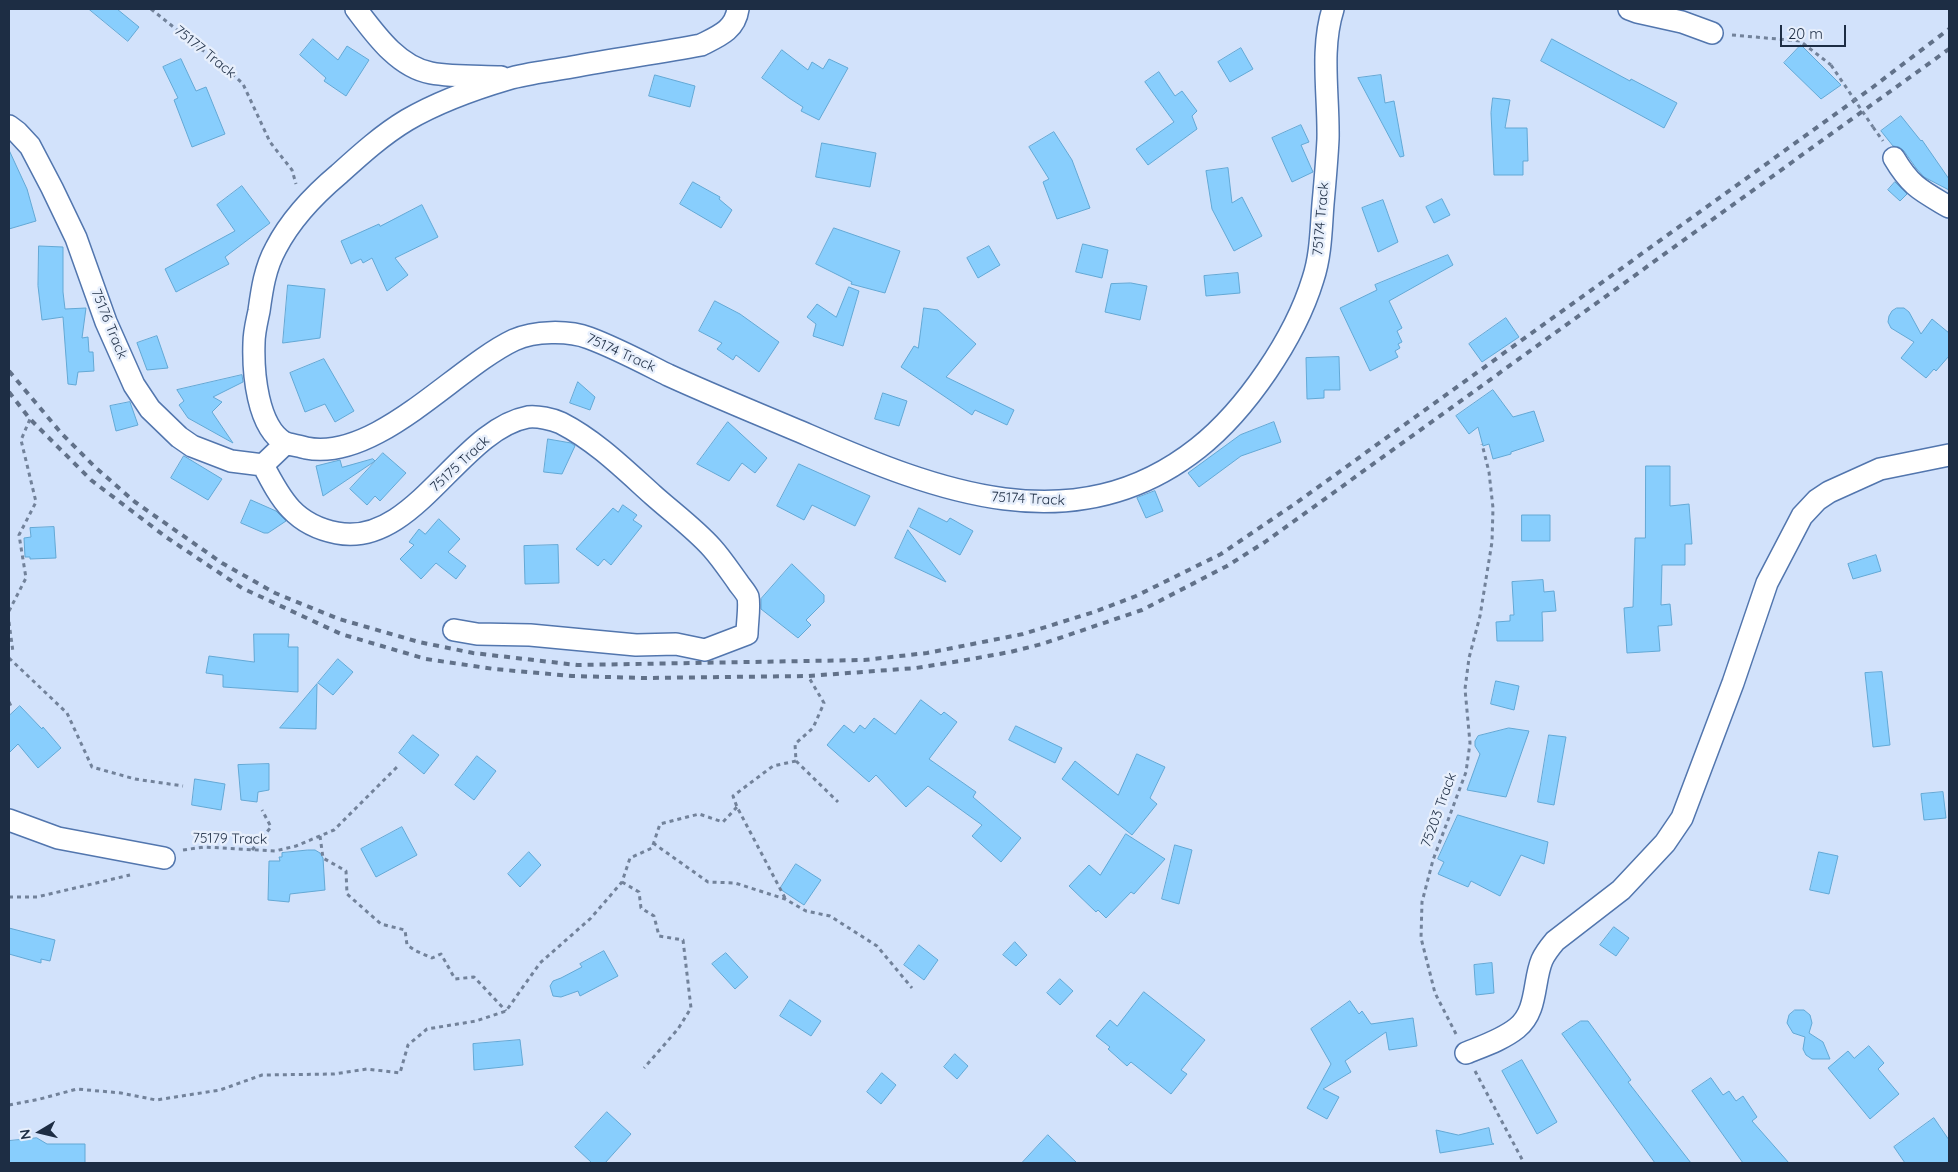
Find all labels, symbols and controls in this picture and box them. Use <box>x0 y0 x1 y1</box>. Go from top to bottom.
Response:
scale bar <box>1783 15 1849 47</box>
street label: 75177 Track <box>171 22 239 82</box>
text: 20 m <box>1788 24 1823 43</box>
street label: 75174 Track <box>1309 181 1333 257</box>
street label: 75176 Track <box>87 286 131 362</box>
street label: 75174 Track <box>584 330 658 376</box>
street label: 75175 Track <box>427 432 493 496</box>
street label: 75174 Track <box>991 489 1065 509</box>
street label: 75203 Track <box>1418 770 1460 850</box>
street label: 75179 Track <box>192 830 268 848</box>
north arrow <box>15 1107 65 1157</box>
text: N <box>15 1128 35 1141</box>

